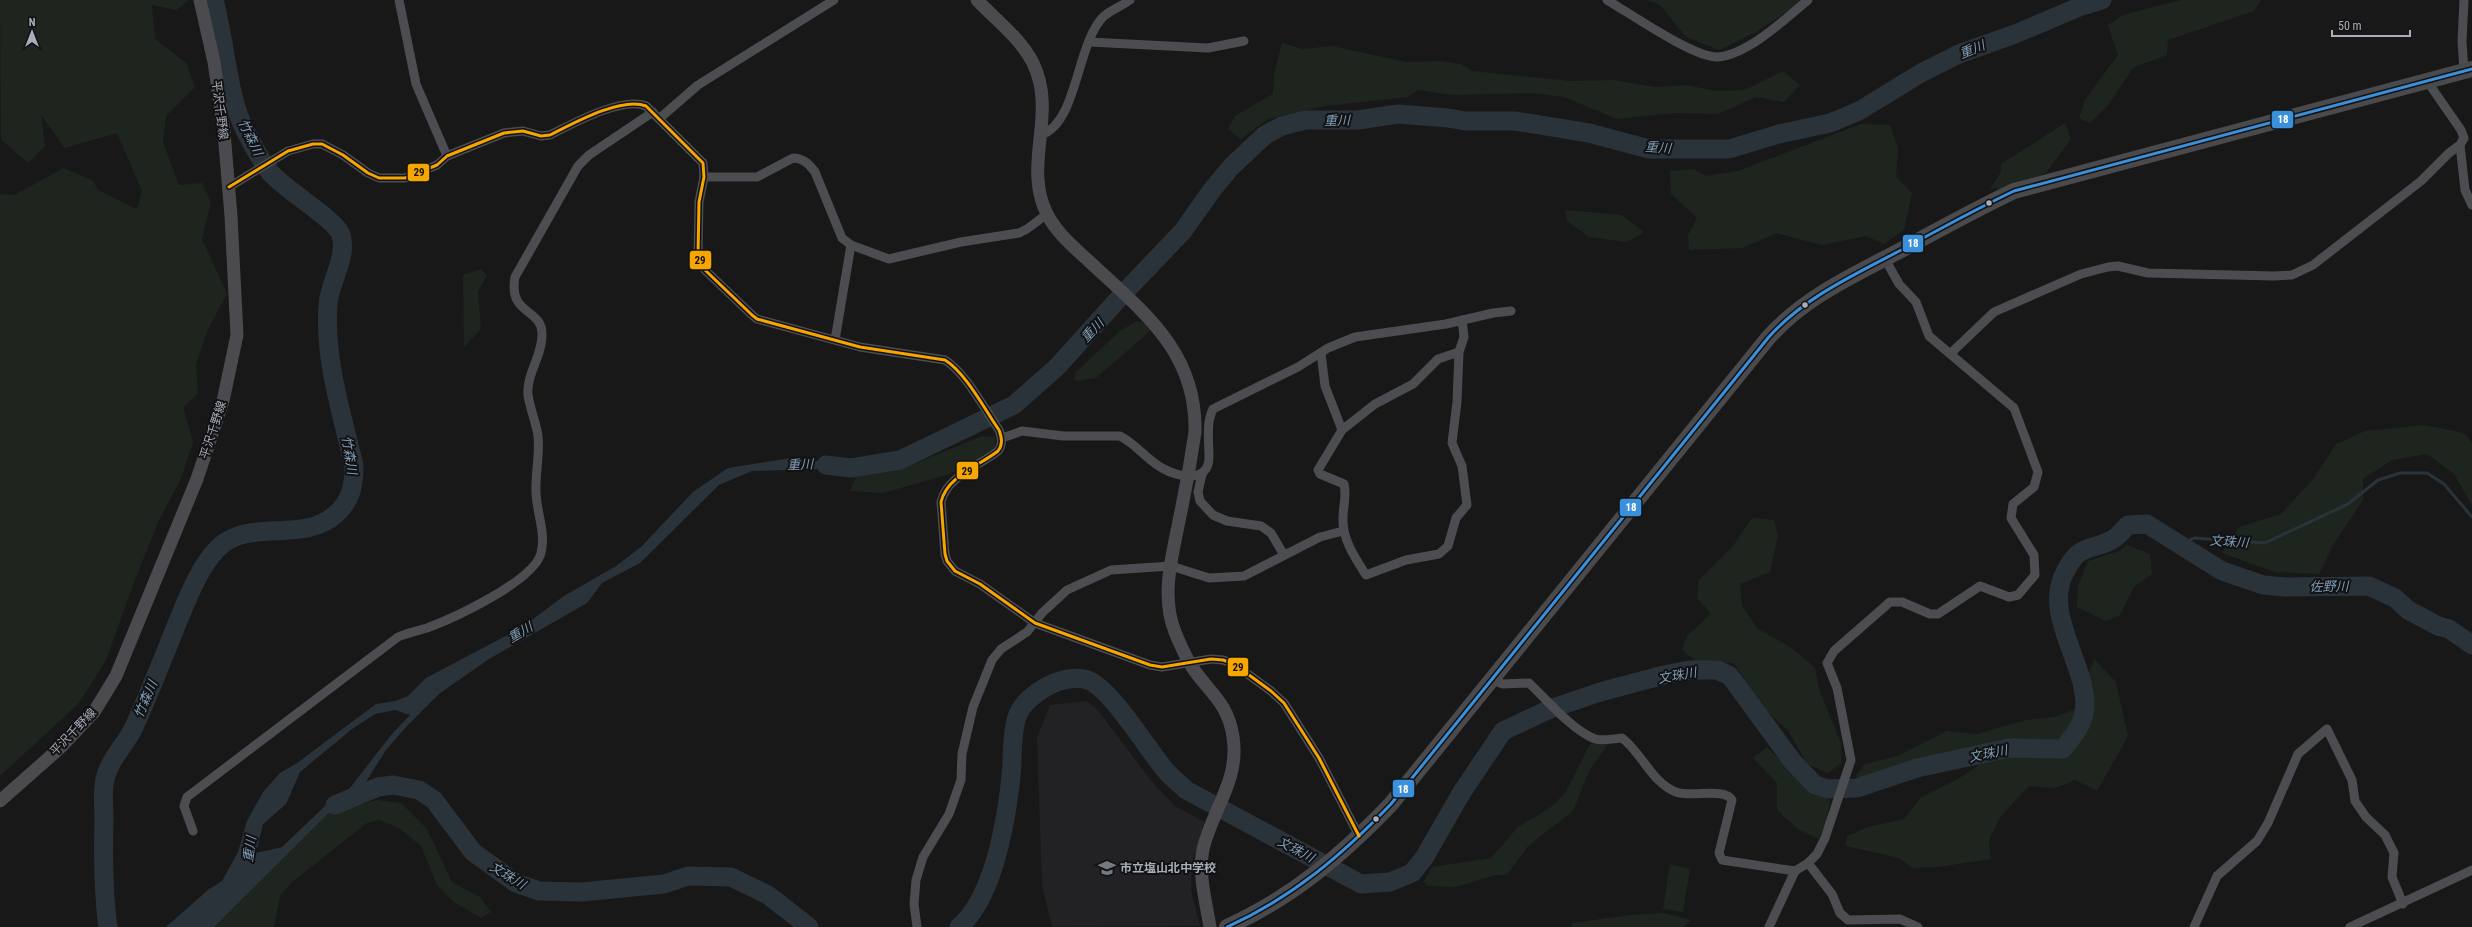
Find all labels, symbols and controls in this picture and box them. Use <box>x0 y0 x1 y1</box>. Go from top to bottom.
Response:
north arrow <box>12 12 52 52</box>
scale bar <box>2332 12 2410 38</box>
text: N <box>29 16 36 29</box>
text: 50 m <box>2338 19 2362 33</box>
water label: 重川 <box>1957 37 1989 61</box>
street label: 平沢千野線 <box>209 79 231 141</box>
line badge: 18 <box>2271 110 2294 129</box>
water label: 重川 <box>1324 113 1352 128</box>
text: 18 <box>2277 113 2289 126</box>
water label: 竹森川 <box>235 116 267 160</box>
water label: 重川 <box>1644 139 1673 156</box>
line badge: 29 <box>407 163 430 182</box>
text: 29 <box>413 166 425 179</box>
unlabelled marker <box>1984 198 1994 208</box>
line badge: 18 <box>1902 234 1924 253</box>
text: 18 <box>1907 237 1919 250</box>
line badge: 29 <box>689 250 712 270</box>
text: 29 <box>694 254 706 267</box>
unlabelled marker <box>1800 300 1810 310</box>
water label: 重川 <box>1078 314 1108 345</box>
street label: 平沢千野線 <box>197 399 229 461</box>
water label: 竹森川 <box>339 435 360 477</box>
water label: 重川 <box>787 456 815 472</box>
line badge: 29 <box>956 461 979 480</box>
text: 29 <box>961 465 973 478</box>
line badge: 18 <box>1619 498 1642 517</box>
text: 18 <box>1625 501 1637 514</box>
water label: 文珠川 <box>2209 533 2251 550</box>
water label: 佐野川 <box>2309 579 2351 594</box>
water label: 重川 <box>505 618 537 646</box>
line badge: 29 <box>1227 657 1249 677</box>
text: 29 <box>1232 661 1244 674</box>
water label: 文珠川 <box>1657 664 1700 686</box>
water label: 竹森川 <box>131 676 161 720</box>
street label: 平沢千野線 <box>47 706 99 758</box>
water label: 文珠川 <box>1968 742 2011 765</box>
line badge: 18 <box>1392 779 1415 798</box>
text: 18 <box>1397 783 1409 796</box>
unlabelled marker <box>1371 814 1381 824</box>
water label: 重川 <box>240 833 259 863</box>
water label: 文珠川 <box>1275 834 1318 866</box>
school or university icon: 市立塩山北中学校 <box>1097 858 1117 878</box>
water label: 文珠川 <box>487 859 530 893</box>
place label: 市立塩山北中学校 <box>1120 861 1216 875</box>

